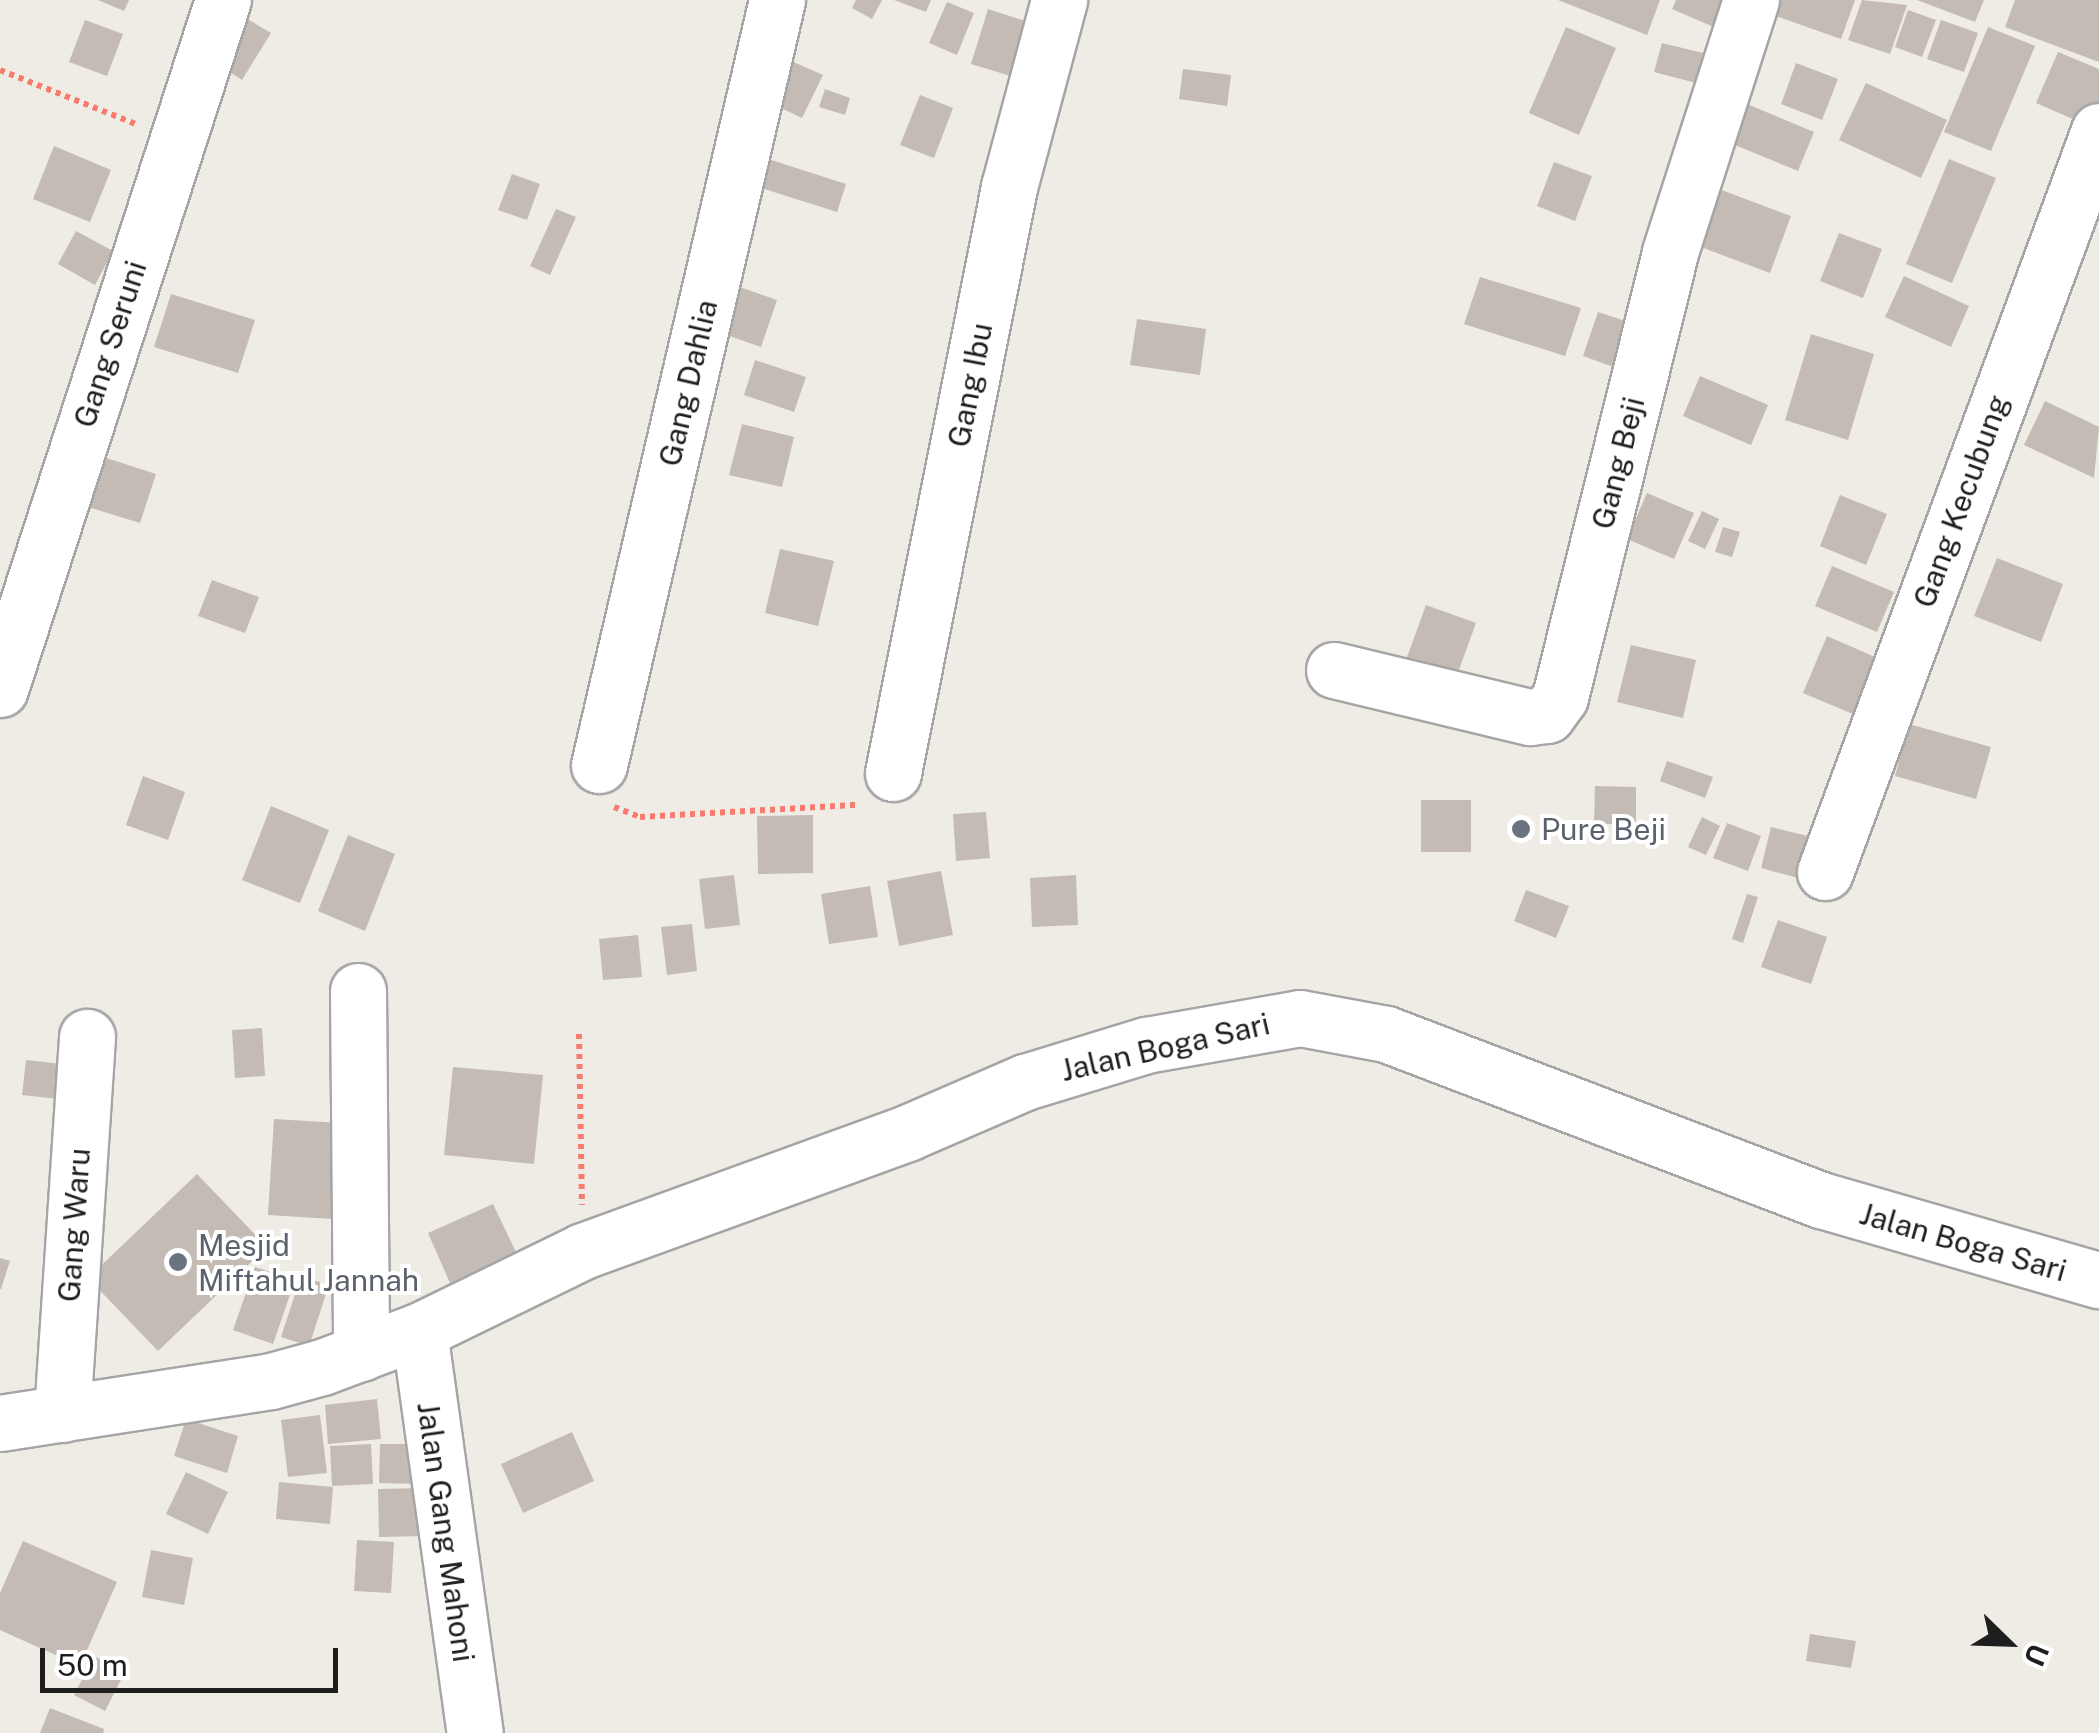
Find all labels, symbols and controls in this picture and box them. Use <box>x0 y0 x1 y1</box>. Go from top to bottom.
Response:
street label: Gang Seruni <box>66 256 154 432</box>
street label: Gang Dahlia <box>651 296 725 470</box>
street label: Gang Ibu <box>940 320 1000 450</box>
street label: Gang Kecubung <box>1906 390 2016 612</box>
street label: Gang Beji <box>1584 393 1652 533</box>
place label: Pure Beji <box>1541 811 1666 847</box>
marker: Pure Beji <box>1510 818 1532 840</box>
street label: Jalan Boga Sari <box>1057 1005 1273 1089</box>
street label: Gang Waru <box>51 1146 97 1304</box>
street label: Jalan Boga Sari <box>1856 1195 2070 1289</box>
place label: Mesjid Miftahul Jannah <box>198 1227 419 1298</box>
marker: Mesjid Miftahul Jannah <box>167 1251 189 1273</box>
street label: Jalan Gang Mahoni <box>410 1400 482 1664</box>
north arrow <box>1959 1593 2059 1693</box>
scale bar <box>45 1628 342 1690</box>
text: U <box>2018 1639 2056 1671</box>
text: 50 m <box>57 1647 128 1683</box>

